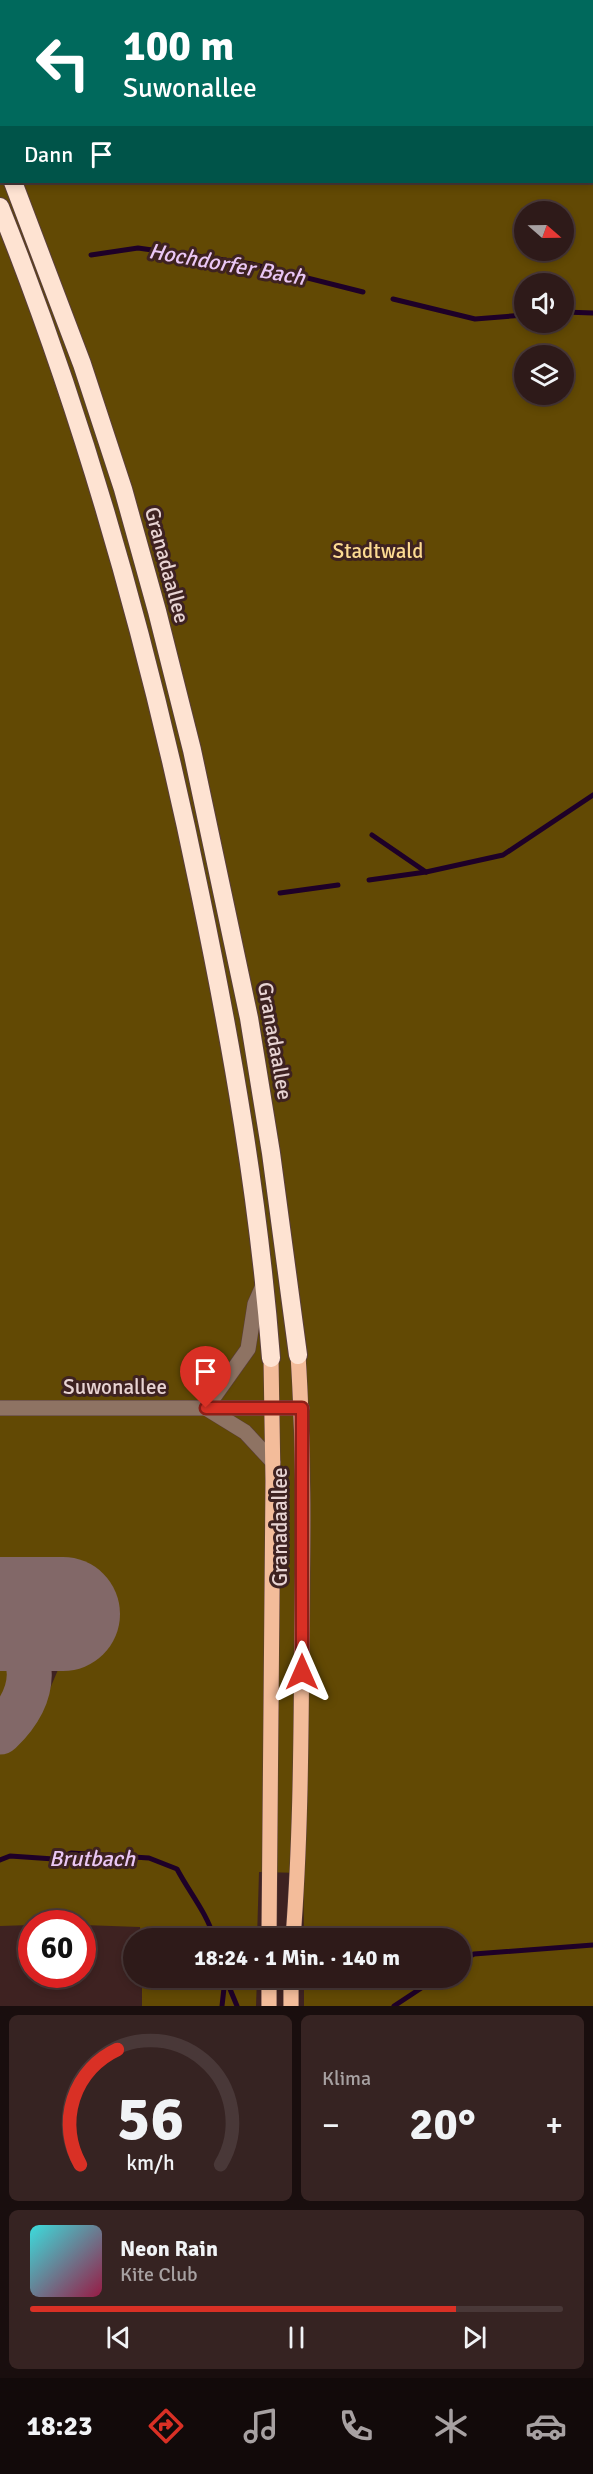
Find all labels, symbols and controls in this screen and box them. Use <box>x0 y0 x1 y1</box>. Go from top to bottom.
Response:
text: 100 m <box>123 21 234 72</box>
icon: left <box>24 24 102 102</box>
text: Suwonallee <box>123 72 257 105</box>
icon: arrive <box>85 138 118 171</box>
text: Dann <box>24 141 73 168</box>
north arrow <box>514 201 574 261</box>
map controls <box>514 201 574 405</box>
water label: Hochdorfer Bach <box>147 237 308 291</box>
button: sound <box>514 273 574 333</box>
button: layers <box>514 345 574 405</box>
street label: Granadaallee <box>139 504 195 626</box>
park label: Stadtwald <box>333 538 424 564</box>
street label: Granadaallee <box>252 980 298 1102</box>
pin <box>180 1346 231 1408</box>
icon: arrive <box>189 1355 222 1388</box>
street label: Suwonallee <box>63 1374 167 1400</box>
street label: Granadaallee <box>267 1467 293 1587</box>
position arrow <box>270 1640 334 1704</box>
water label: Brutbach <box>49 1845 136 1872</box>
speed limit sign: 60 <box>18 1910 96 1988</box>
text: 18:24 · 1 Min. · 140 m <box>194 1944 400 1971</box>
text: Klima <box>322 2066 371 2091</box>
text: 56 <box>117 2080 184 2157</box>
text: 20° <box>409 2097 476 2152</box>
text: − <box>322 2105 340 2146</box>
text: + <box>545 2105 563 2146</box>
text: km/h <box>126 2150 175 2176</box>
text: Neon Rain <box>120 2235 218 2262</box>
text: Kite Club <box>120 2262 198 2287</box>
icon: previous <box>102 2321 135 2354</box>
icon: pause <box>280 2321 313 2354</box>
icon: next <box>458 2321 491 2354</box>
icon: directions <box>145 2405 187 2447</box>
icon: music <box>240 2405 282 2447</box>
icon: phone <box>335 2405 377 2447</box>
icon: climate <box>430 2405 472 2447</box>
icon: car <box>525 2405 567 2447</box>
text: 18:23 <box>26 2410 93 2443</box>

